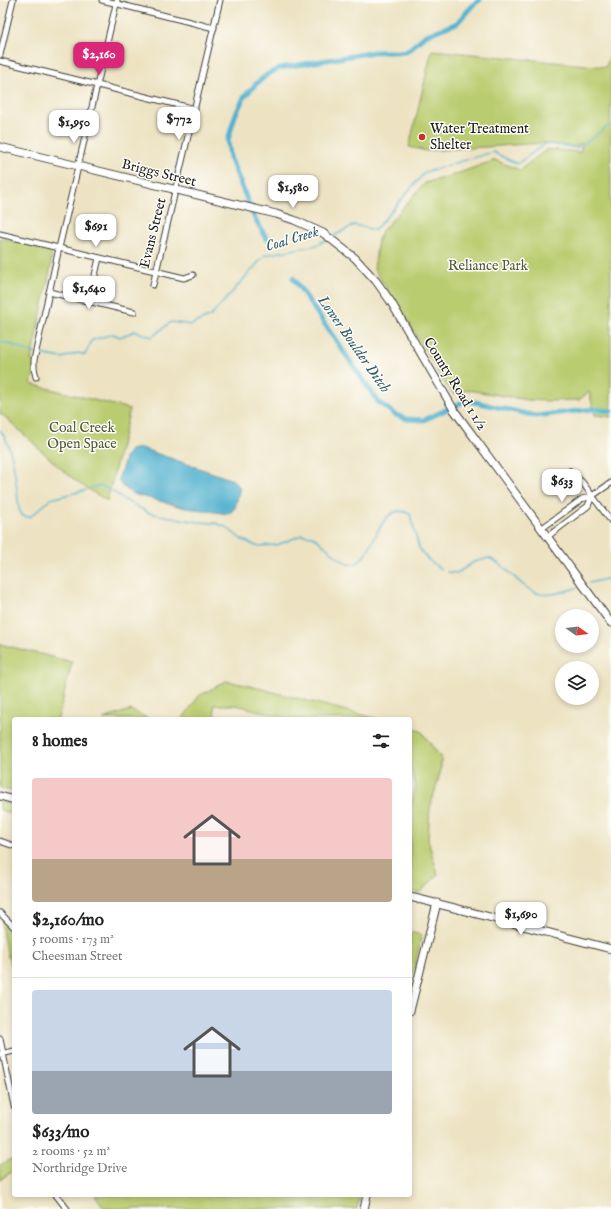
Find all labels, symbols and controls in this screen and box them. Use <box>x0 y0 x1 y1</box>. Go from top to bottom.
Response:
pin: $2,160 <box>66 42 132 76</box>
text: $2,160 <box>82 46 116 63</box>
pin: $772 <box>155 107 203 141</box>
pin: $1,950 <box>41 110 107 144</box>
text: $772 <box>166 111 192 128</box>
text: $1,950 <box>58 114 90 131</box>
place label: Water Treatment Shelter <box>430 120 529 154</box>
marker: Water Treatment Shelter <box>417 132 427 142</box>
street label: Briggs Street <box>120 155 198 191</box>
pin: $1,580 <box>260 175 326 209</box>
text: $1,580 <box>277 179 309 196</box>
street label: Evans Street <box>136 196 170 270</box>
pin: $691 <box>72 214 120 248</box>
text: $691 <box>84 218 108 235</box>
water label: Coal Creek <box>263 222 321 256</box>
park label: Reliance Park <box>448 257 529 275</box>
pin: $1,640 <box>56 276 122 310</box>
text: $1,640 <box>72 280 106 297</box>
water label: Lower Boulder Ditch <box>313 291 395 397</box>
street label: County Road 1 1/2 <box>419 334 491 434</box>
park label: Coal Creek Open Space <box>47 419 117 453</box>
pin: $633 <box>538 469 586 503</box>
text: $633 <box>551 473 573 490</box>
north arrow <box>555 609 599 653</box>
map controls <box>555 609 599 705</box>
button: layers <box>555 661 599 705</box>
icon: filters <box>370 730 392 752</box>
text: 8 homes <box>32 731 87 752</box>
icon: home <box>176 804 248 876</box>
pin: $1,690 <box>488 902 554 936</box>
text: $1,690 <box>504 906 538 923</box>
text: $2,160/mo <box>32 910 104 931</box>
text: 5 rooms · 173 m² <box>32 931 114 948</box>
text: Cheesman Street <box>32 948 122 965</box>
icon: home <box>176 1016 248 1088</box>
text: $633/mo <box>32 1122 89 1143</box>
text: 2 rooms · 52 m² <box>32 1143 110 1160</box>
text: Northridge Drive <box>32 1160 127 1177</box>

